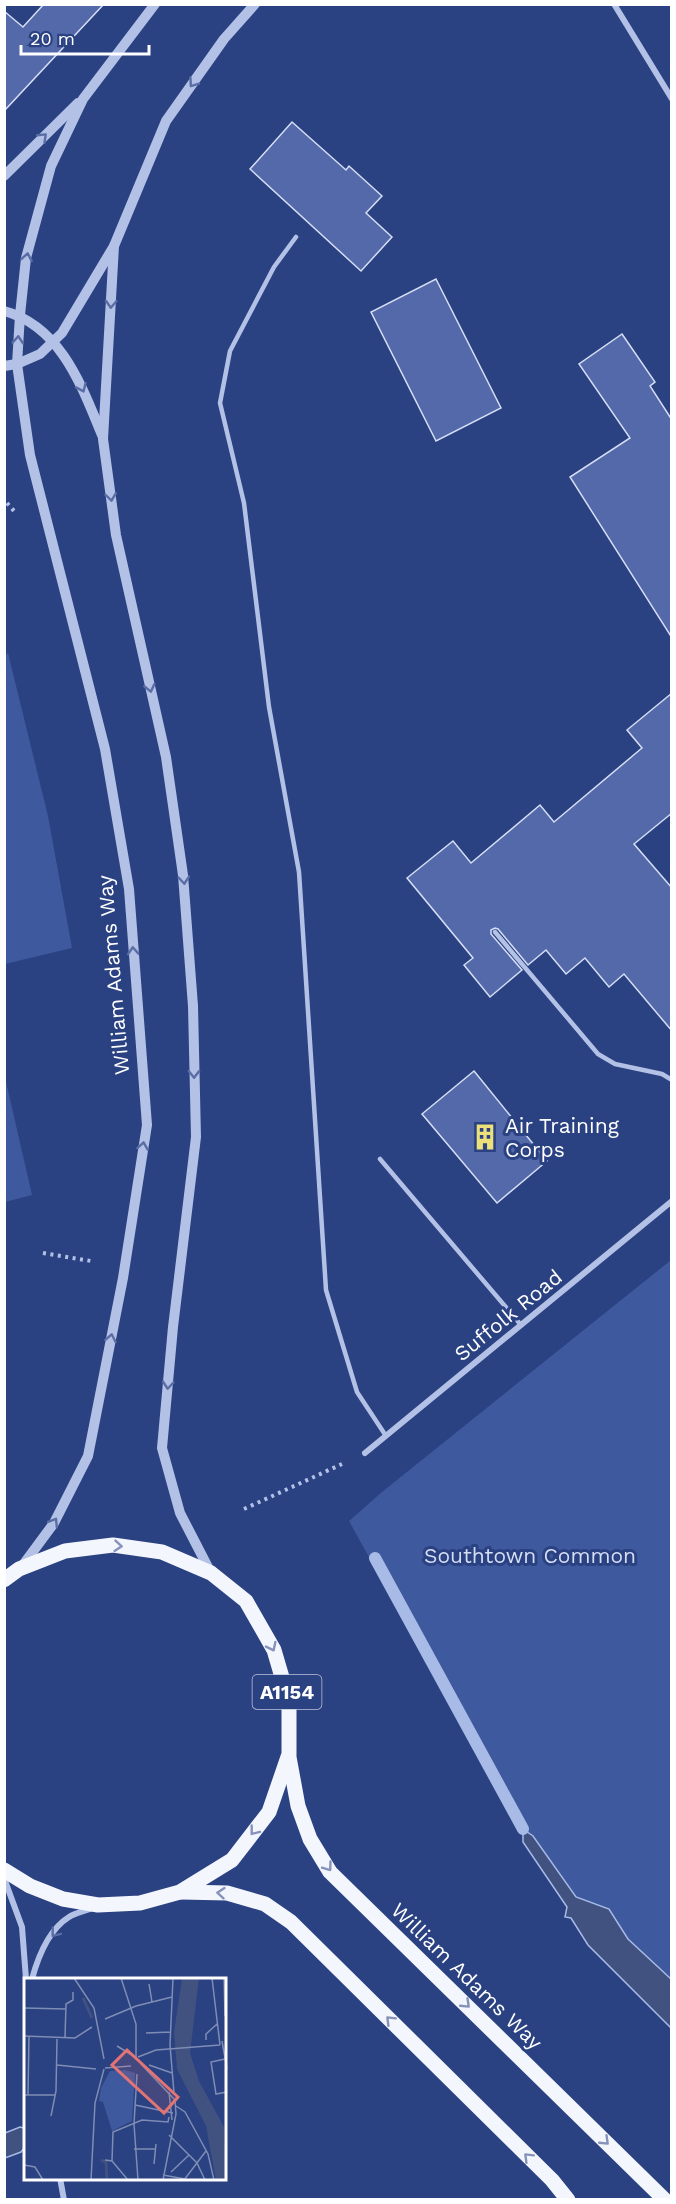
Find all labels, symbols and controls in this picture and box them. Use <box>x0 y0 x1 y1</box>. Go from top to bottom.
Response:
scale bar <box>21 18 148 56</box>
text: 20 m <box>30 28 75 49</box>
one-way arrow <box>189 77 200 88</box>
one-way arrow <box>36 134 47 145</box>
one-way arrow <box>20 253 32 262</box>
one-way arrow <box>105 300 118 309</box>
one-way arrow <box>12 335 25 344</box>
one-way arrow <box>75 382 87 393</box>
one-way arrow <box>104 492 116 502</box>
one-way arrow <box>143 683 156 693</box>
street label: William Adams Way <box>92 874 134 1076</box>
one-way arrow <box>177 875 190 884</box>
one-way arrow <box>127 947 140 956</box>
one-way arrow <box>188 1070 201 1079</box>
place label: Air Training Corps <box>505 1113 620 1162</box>
building icon: Air Training Corps <box>470 1122 500 1152</box>
one-way arrow <box>137 1141 149 1150</box>
street label: Suffolk Road <box>449 1264 567 1366</box>
one-way arrow <box>104 1333 117 1343</box>
one-way arrow <box>162 1380 175 1389</box>
one-way arrow <box>46 1518 58 1528</box>
one-way arrow <box>114 1539 123 1552</box>
park label: Southtown Common <box>424 1543 636 1568</box>
one-way arrow <box>264 1640 276 1651</box>
road number: A1154 <box>252 1675 322 1709</box>
one-way arrow <box>251 1824 262 1835</box>
one-way arrow <box>321 1860 332 1871</box>
one-way arrow <box>217 1887 226 1900</box>
street label: William Adams Way <box>386 1897 548 2055</box>
one-way arrow <box>51 1926 62 1937</box>
inset map <box>24 1978 226 2180</box>
one-way arrow <box>458 1997 469 2008</box>
one-way arrow <box>386 2016 397 2027</box>
one-way arrow <box>599 2134 609 2145</box>
one-way arrow <box>525 2153 535 2164</box>

